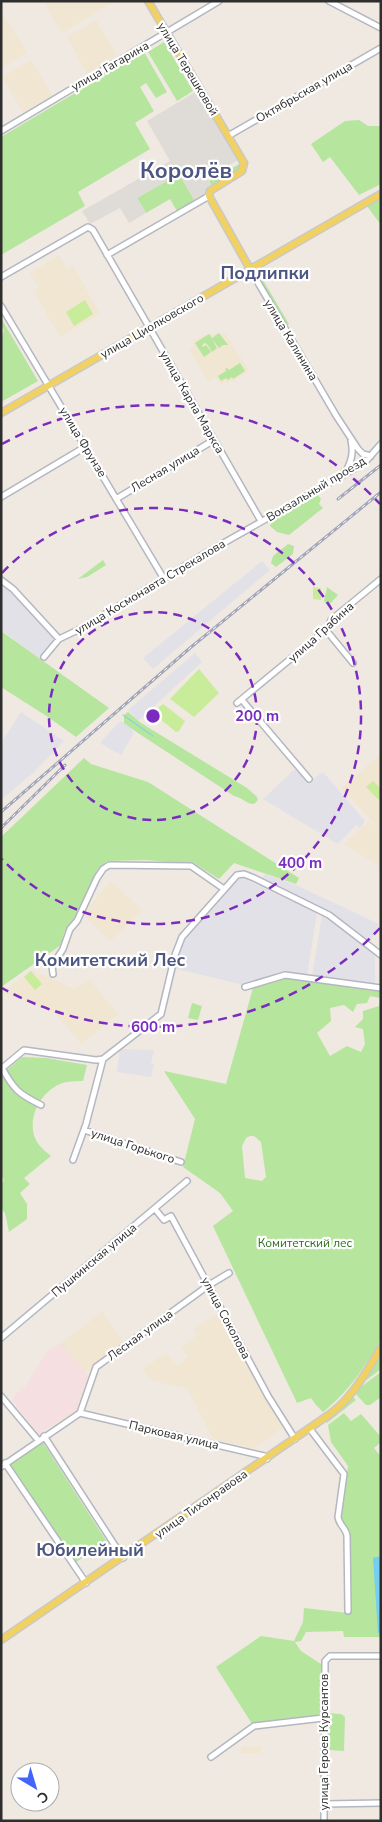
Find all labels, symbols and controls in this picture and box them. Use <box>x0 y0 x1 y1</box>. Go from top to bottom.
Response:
street label: улица Терешковой <box>154 19 222 119</box>
street label: улица Гагарина <box>68 37 152 95</box>
street label: Октябрьская улица <box>253 58 355 126</box>
district label: Королёв <box>140 156 232 186</box>
district label: Подлипки <box>221 261 310 285</box>
street label: улица Циолковского <box>97 290 207 362</box>
street label: улица Калинина <box>260 296 322 384</box>
street label: улица Карла Маркса <box>156 348 228 456</box>
street label: улица Фрунзе <box>56 404 110 480</box>
street label: Лесная улица <box>128 442 202 496</box>
street label: Вокзальный проезд <box>263 453 369 525</box>
street label: улица Космонавта Стрекалова <box>72 536 228 638</box>
street label: улица Грабина <box>285 598 357 666</box>
text: 200 m <box>235 706 279 726</box>
centre of rings <box>144 707 162 725</box>
text: 400 m <box>278 853 322 873</box>
district label: Комитетский Лес <box>35 948 185 972</box>
text: 600 m <box>131 1017 175 1037</box>
street label: улица Горького <box>89 1125 177 1167</box>
street label: Пушкинская улица <box>48 1220 140 1300</box>
park label: Комитетский лес <box>258 1235 353 1251</box>
street label: улица Соколова <box>198 1274 254 1362</box>
street label: Лесная улица <box>104 1306 176 1364</box>
street label: Парковая улица <box>127 1417 221 1453</box>
street label: улица Тихонравова <box>151 1466 251 1542</box>
district label: Юбилейный <box>36 1538 144 1562</box>
street label: улица Героев Курсантов <box>316 1673 332 1810</box>
north arrow <box>10 1762 60 1812</box>
text: С <box>33 1786 52 1808</box>

